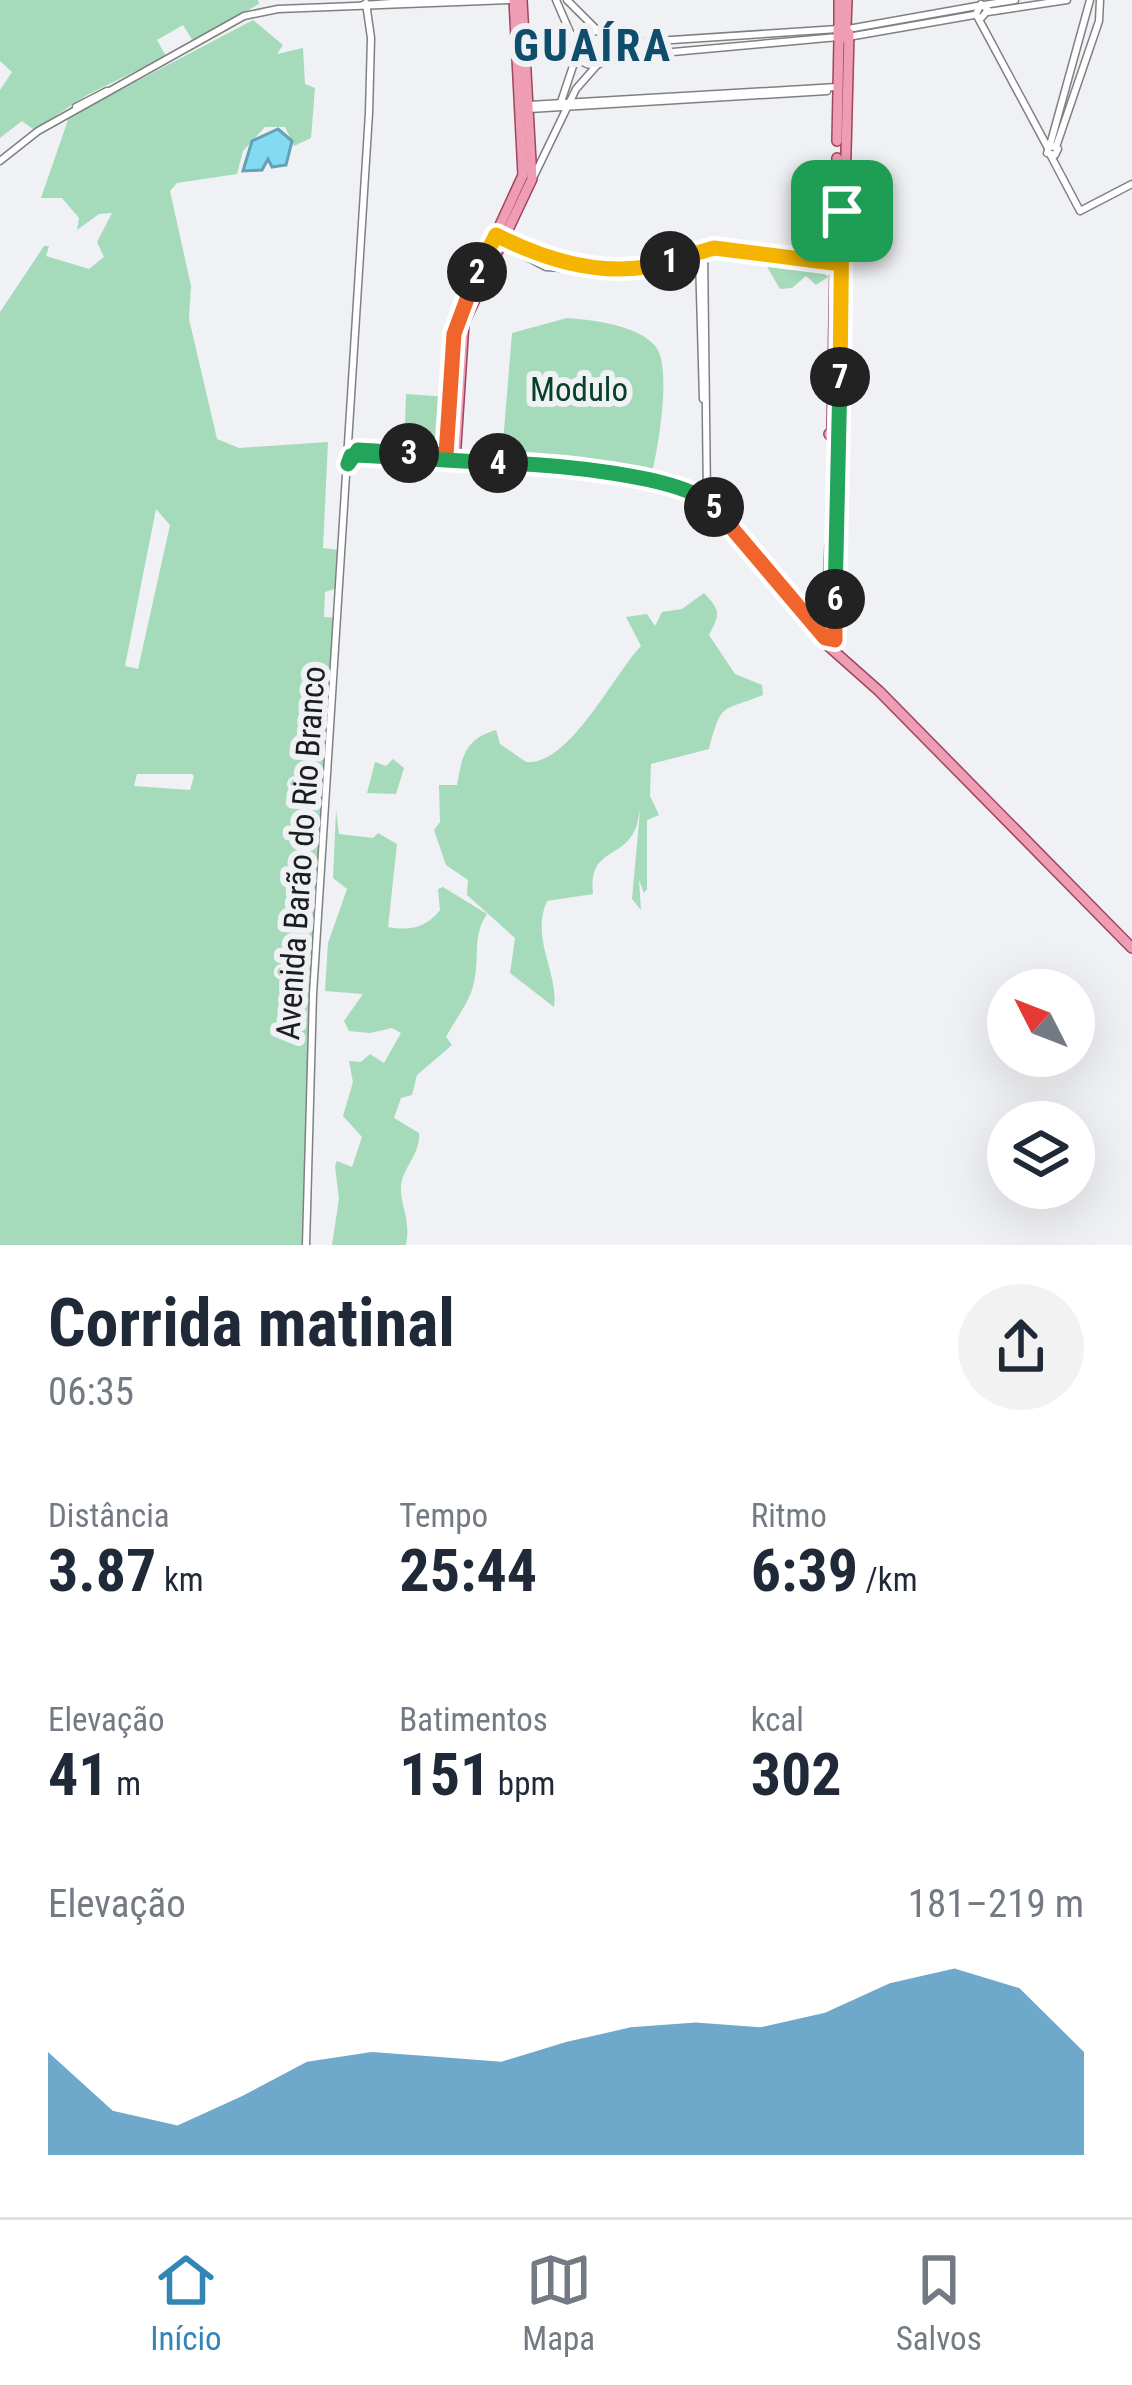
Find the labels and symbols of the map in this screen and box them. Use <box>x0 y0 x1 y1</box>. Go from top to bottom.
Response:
district label: GUAÍRA <box>513 19 673 72</box>
pin <box>791 160 893 262</box>
pin: 1 <box>640 231 700 291</box>
pin: 2 <box>447 242 507 302</box>
pin: 7 <box>810 347 870 407</box>
park label: Modulo <box>530 370 628 409</box>
pin: 3 <box>379 423 439 483</box>
pin: 4 <box>468 433 528 493</box>
pin: 5 <box>684 477 744 537</box>
pin: 6 <box>805 569 865 629</box>
street label: Avenida Barão do Rio Branco <box>268 665 333 1041</box>
north arrow <box>987 969 1095 1077</box>

